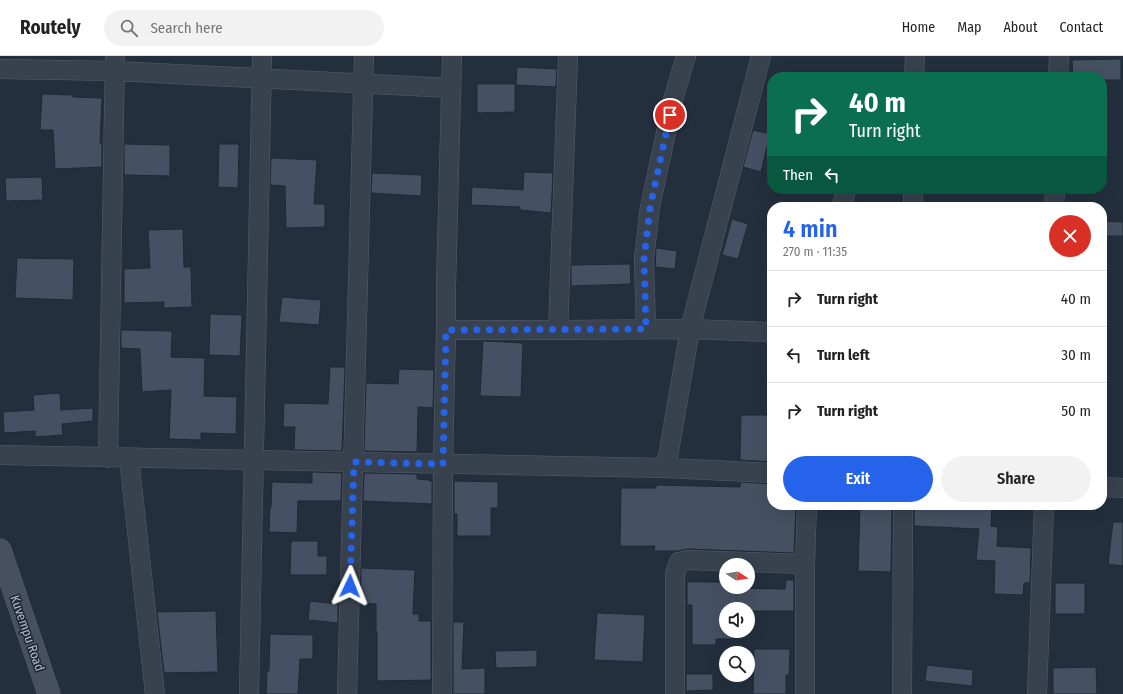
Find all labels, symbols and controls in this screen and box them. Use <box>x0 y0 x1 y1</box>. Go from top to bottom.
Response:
search box <box>104 10 384 46</box>
text: Routely <box>20 16 80 39</box>
icon: search <box>118 17 140 39</box>
text: Search here <box>150 19 223 37</box>
text: Home <box>902 19 935 36</box>
text: Map <box>957 19 981 36</box>
text: About <box>1003 19 1038 36</box>
text: Contact <box>1060 19 1103 36</box>
text: 40 m <box>849 86 906 119</box>
icon: right <box>783 88 835 140</box>
pin <box>653 98 687 132</box>
icon: arrive <box>659 104 681 126</box>
text: Turn right <box>849 120 921 142</box>
icon: left <box>821 164 843 186</box>
text: Then <box>783 166 813 184</box>
text: 4 min <box>783 215 837 243</box>
button: close <box>1049 215 1091 257</box>
text: 270 m · 11:35 <box>783 244 847 259</box>
icon: right <box>783 288 805 310</box>
text: Turn right <box>817 290 878 308</box>
text: 40 m <box>1061 290 1091 308</box>
icon: left <box>783 344 805 366</box>
text: Turn left <box>817 346 870 364</box>
text: 30 m <box>1061 346 1091 364</box>
icon: right <box>783 400 805 422</box>
text: Turn right <box>817 402 878 420</box>
text: 50 m <box>1061 402 1091 420</box>
button: Exit <box>783 456 933 502</box>
button: Share <box>941 456 1091 502</box>
north arrow <box>719 558 755 594</box>
map controls <box>719 558 755 682</box>
position arrow <box>329 565 371 607</box>
street label: Kuvempu Road <box>8 593 48 673</box>
button: sound <box>719 602 755 638</box>
button: search <box>719 646 755 682</box>

